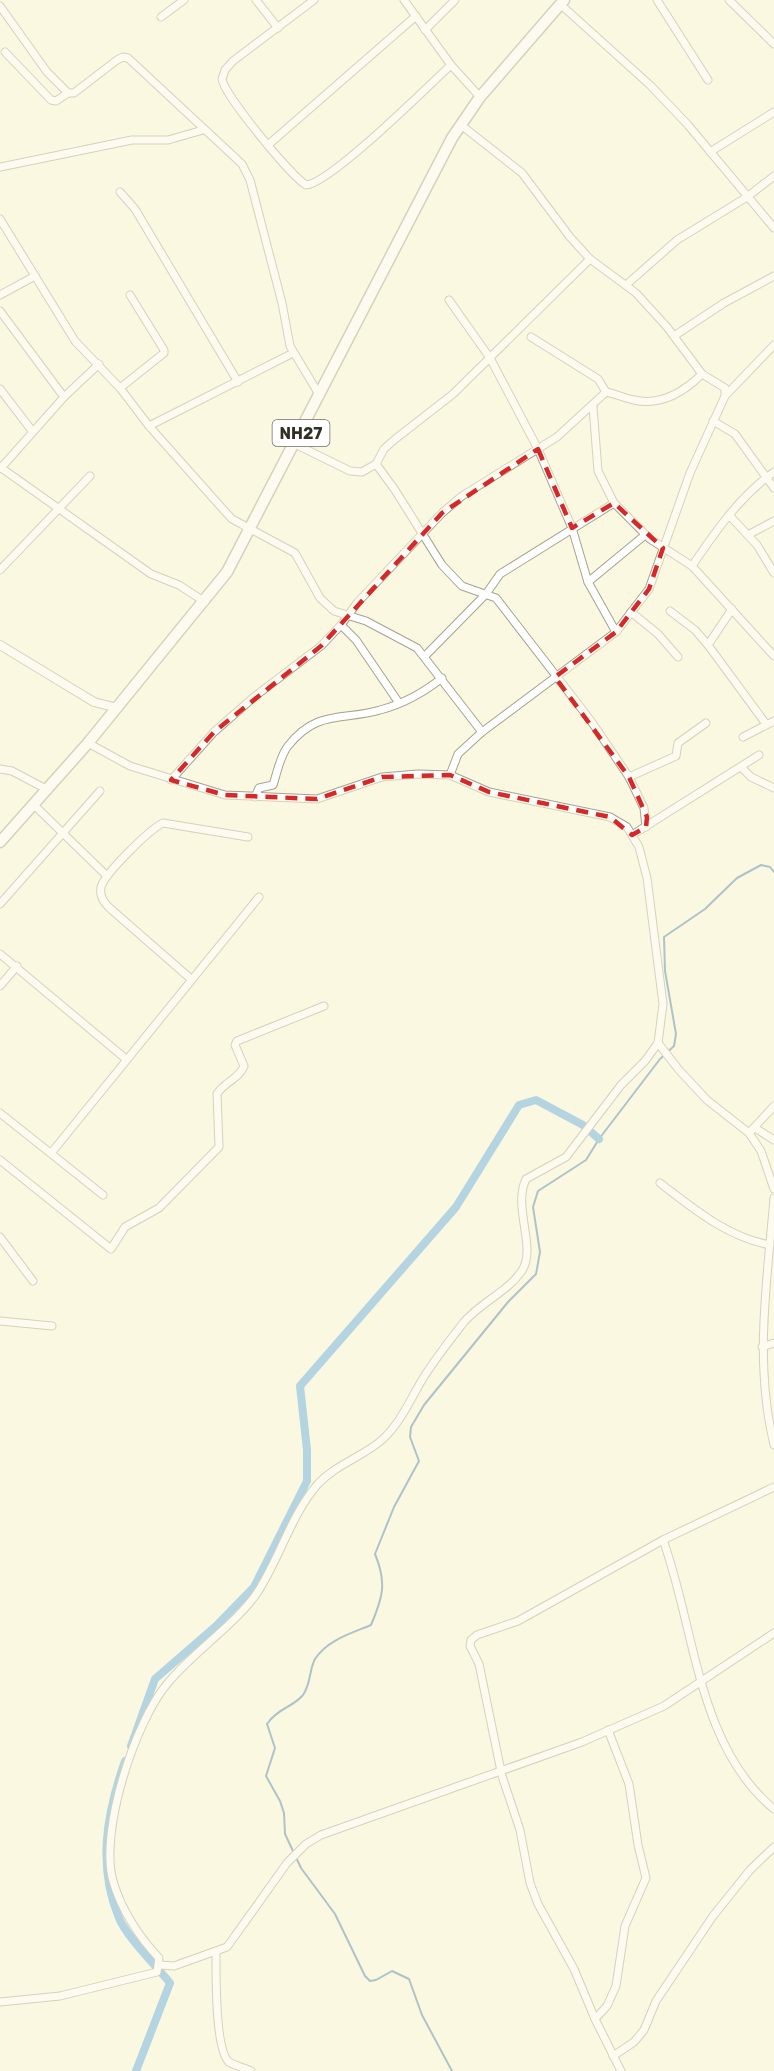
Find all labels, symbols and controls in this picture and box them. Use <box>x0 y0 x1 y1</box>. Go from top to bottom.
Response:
road number: NH27 <box>272 420 330 446</box>

